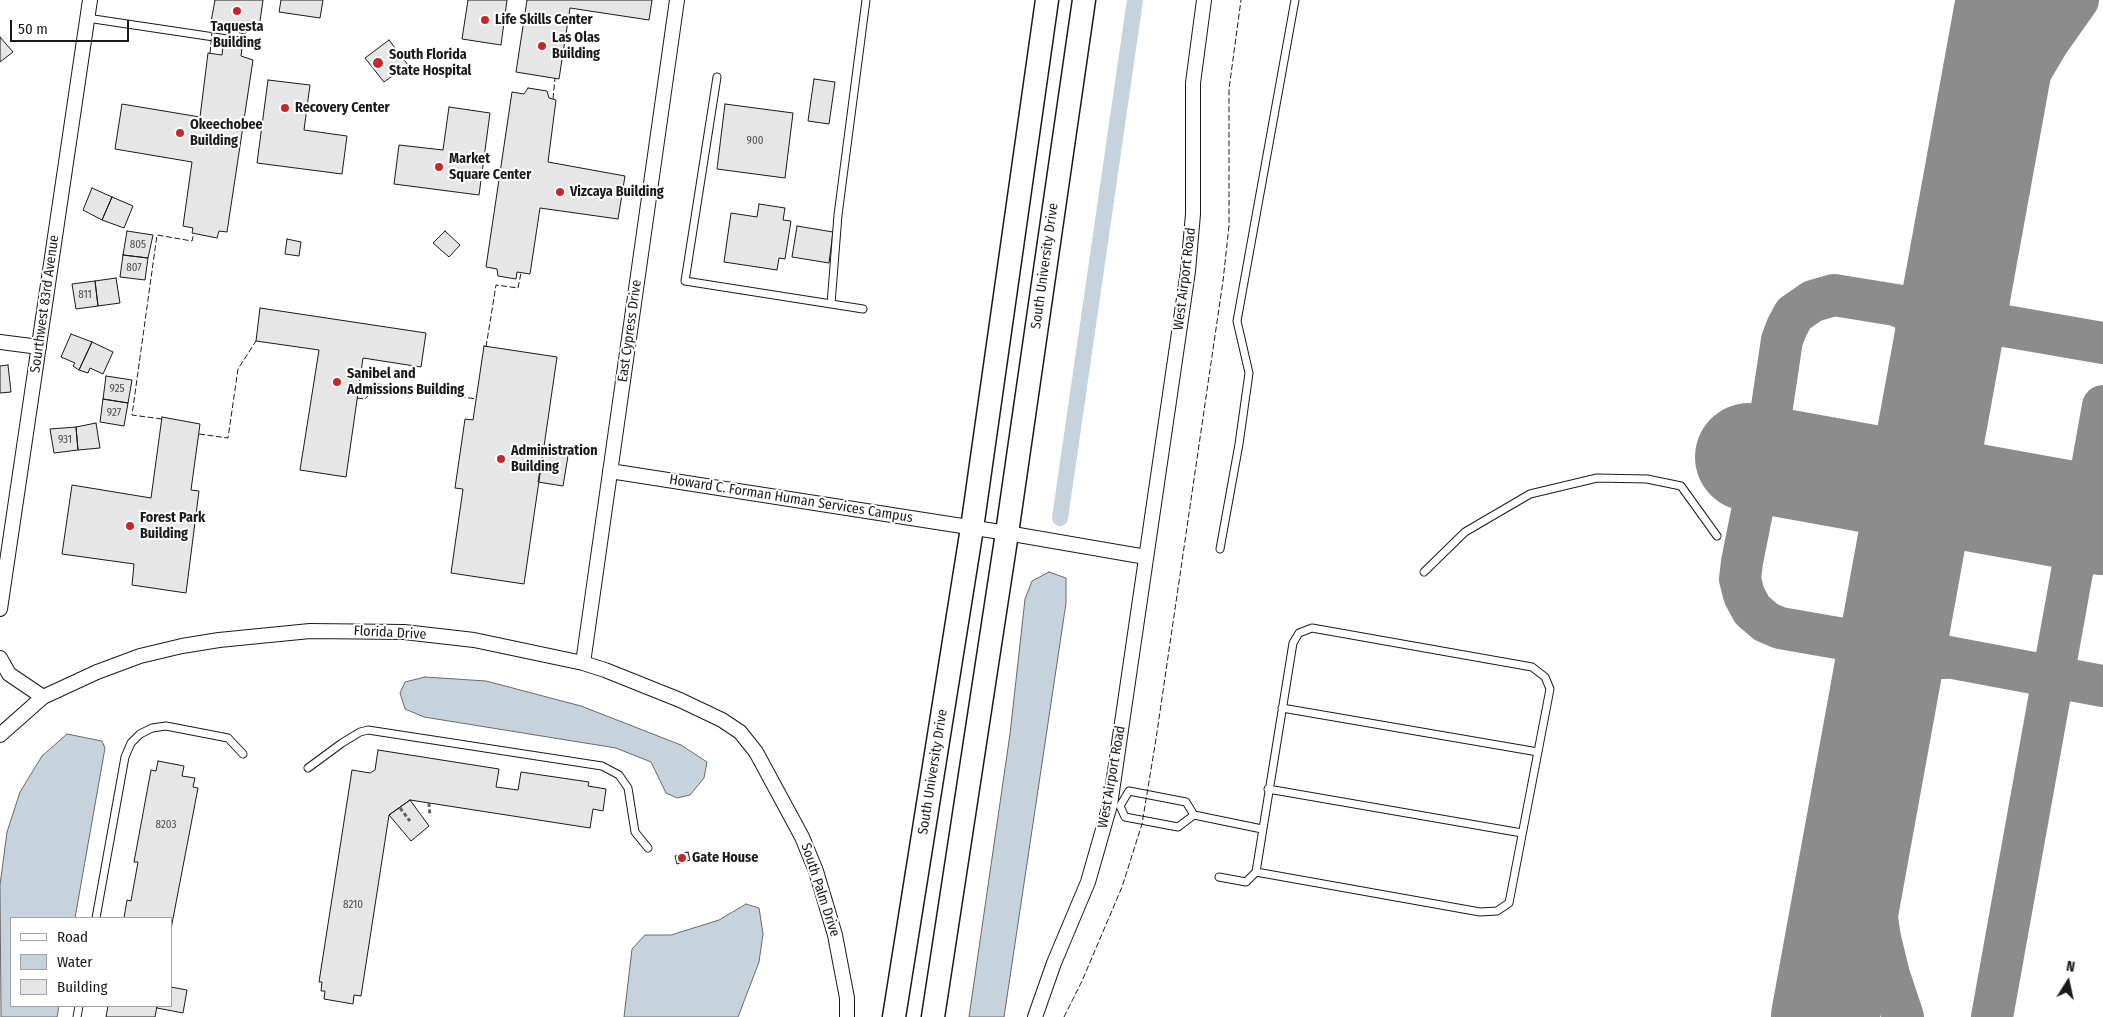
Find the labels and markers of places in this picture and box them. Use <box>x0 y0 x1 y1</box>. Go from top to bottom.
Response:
marker: Taquesta Building <box>231 5 243 17</box>
place label: Life Skills Center <box>495 12 593 28</box>
marker: Life Skills Center <box>479 14 491 26</box>
place label: Taquesta Building <box>211 19 263 52</box>
place label: Las Olas Building <box>552 30 600 62</box>
marker: Las Olas Building <box>536 40 548 52</box>
place label: South Florida State Hospital <box>389 47 471 80</box>
marker: South Florida State Hospital <box>371 56 385 70</box>
place label: Recovery Center <box>295 100 390 116</box>
marker: Recovery Center <box>279 102 291 114</box>
place label: Okeechobee Building <box>190 117 263 150</box>
marker: Okeechobee Building <box>174 127 186 139</box>
place label: Market Square Center <box>449 151 531 184</box>
marker: Market Square Center <box>433 161 445 173</box>
place label: Vizcaya Building <box>570 184 664 200</box>
marker: Vizcaya Building <box>554 186 566 198</box>
place label: Sanibel and Admissions Building <box>347 366 464 398</box>
marker: Sanibel and Admissions Building <box>331 376 343 388</box>
place label: Administration Building <box>511 443 598 476</box>
marker: Administration Building <box>495 453 507 465</box>
place label: Forest Park Building <box>140 510 205 542</box>
marker: Forest Park Building <box>124 520 136 532</box>
place label: Gate House <box>692 850 758 866</box>
marker: Gate House <box>676 852 688 864</box>

